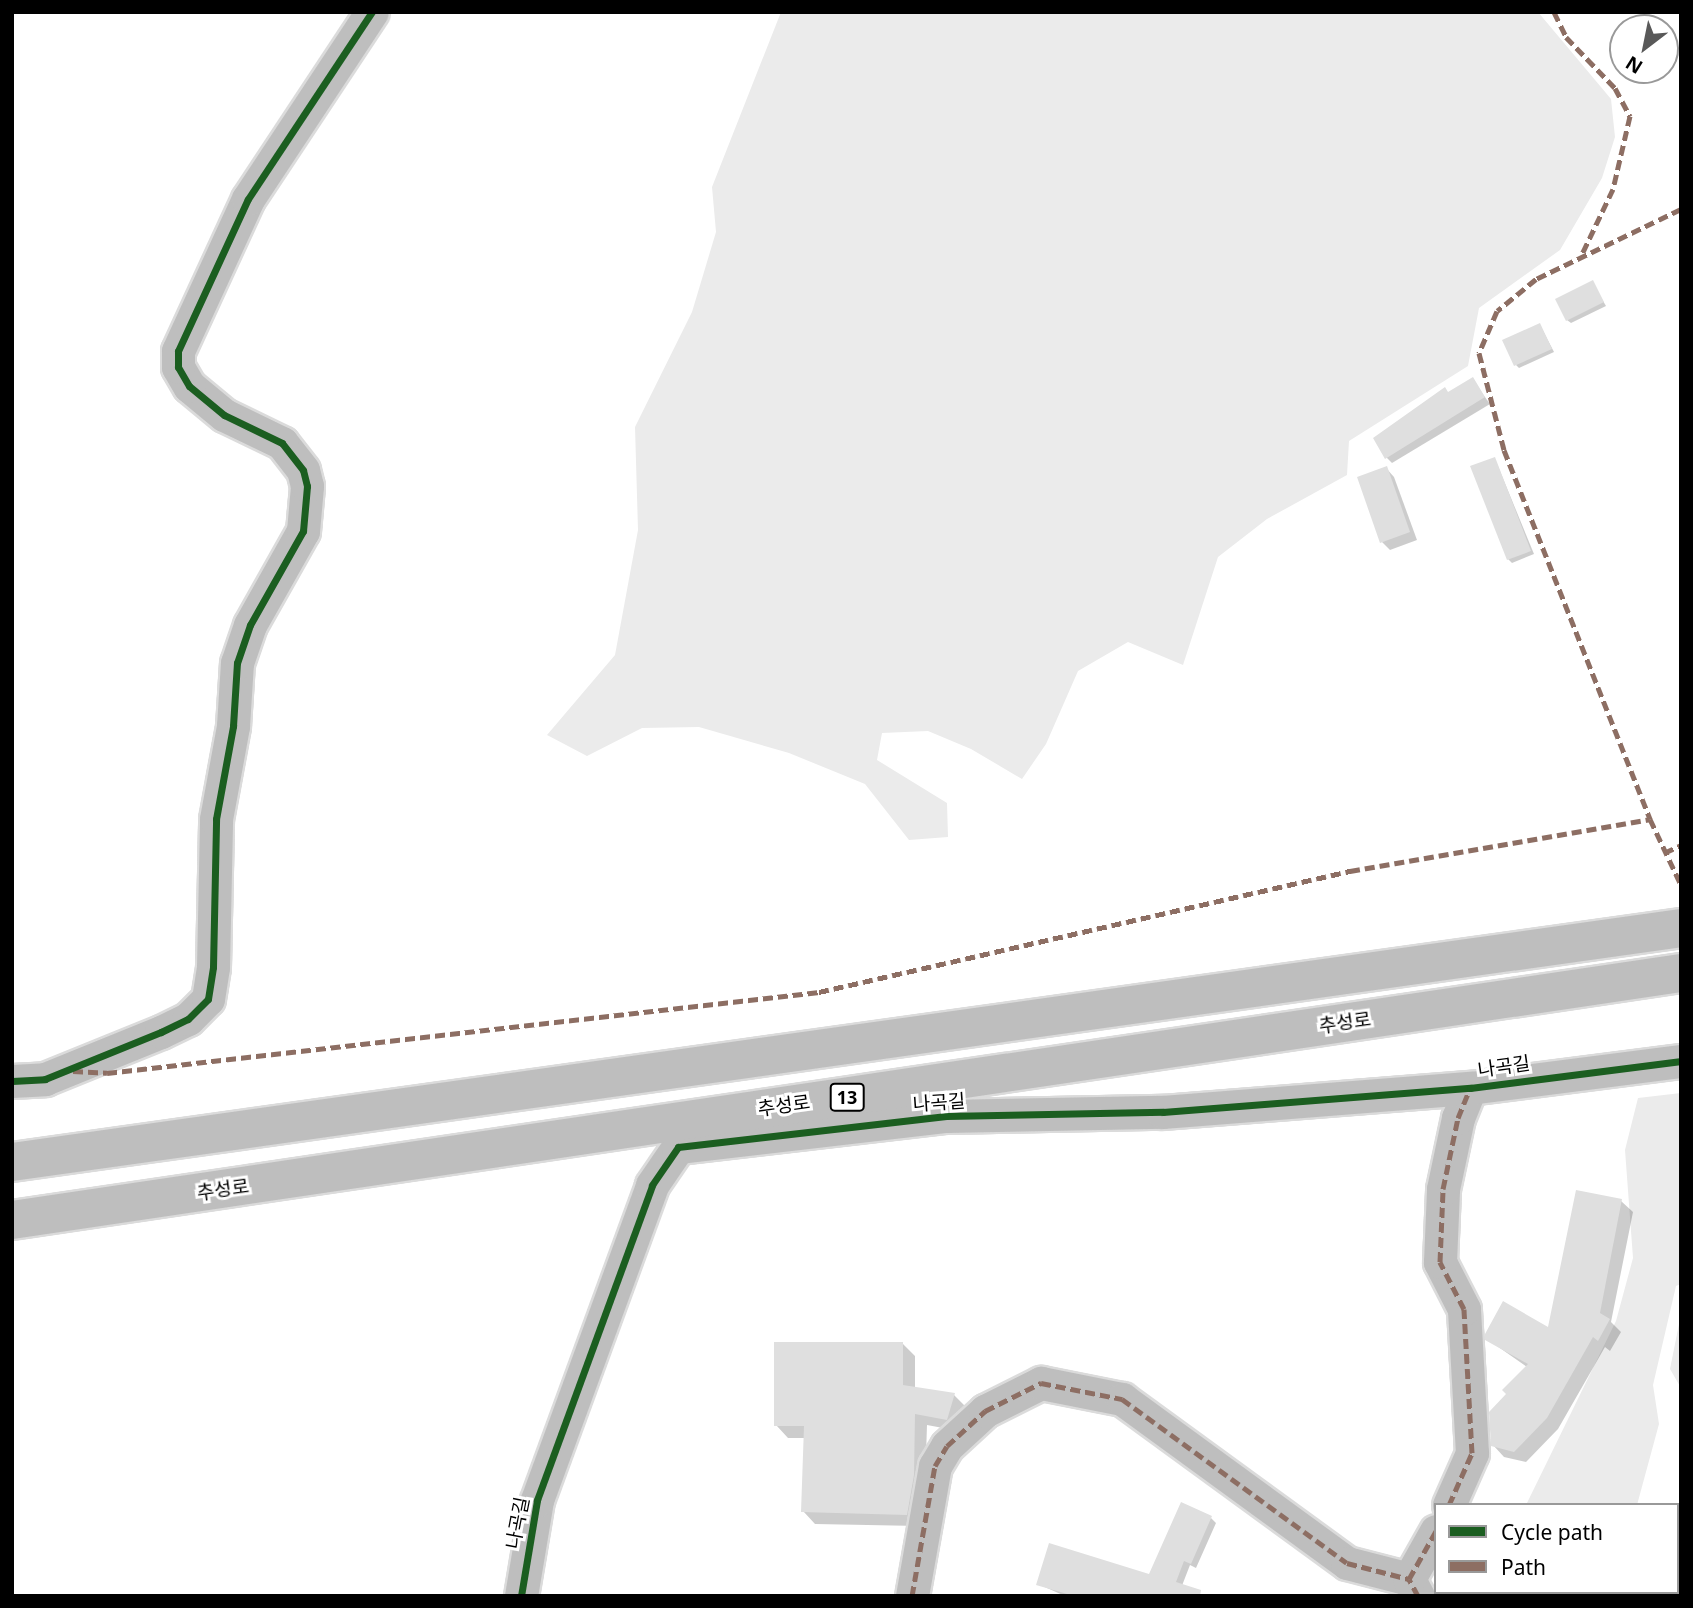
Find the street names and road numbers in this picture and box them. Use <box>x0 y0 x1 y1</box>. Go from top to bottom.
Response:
street label: 추성로 <box>1317 1008 1373 1038</box>
street label: 나곡길 <box>1476 1052 1532 1082</box>
road number: 13 <box>830 1082 864 1112</box>
street label: 나곡길 <box>912 1090 966 1116</box>
street label: 추성로 <box>756 1091 812 1121</box>
street label: 추성로 <box>195 1175 251 1205</box>
street label: 나곡길 <box>502 1495 534 1551</box>

